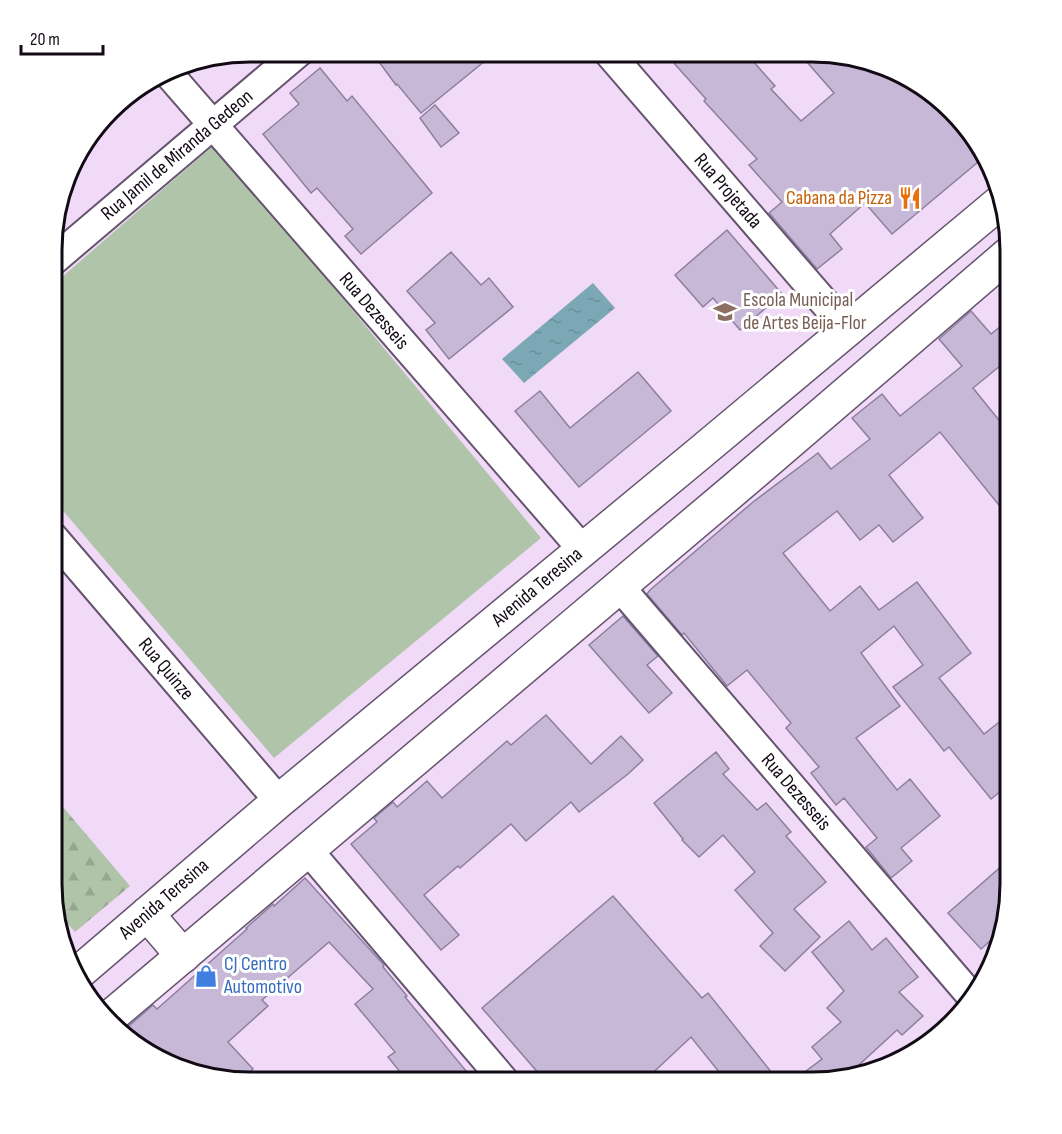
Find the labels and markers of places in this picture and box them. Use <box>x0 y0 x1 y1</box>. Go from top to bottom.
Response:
restaurant icon: Cabana da Pizza <box>897 185 923 211</box>
place label: Cabana da Pizza <box>786 186 892 210</box>
place label: Escola Municipal de Artes Beija-Flor <box>743 288 867 335</box>
school or university icon: Escola Municipal de Artes Beija-Flor <box>712 299 738 325</box>
place label: CJ Centro Automotivo <box>223 952 302 999</box>
shop icon: CJ Centro Automotivo <box>193 963 219 989</box>

